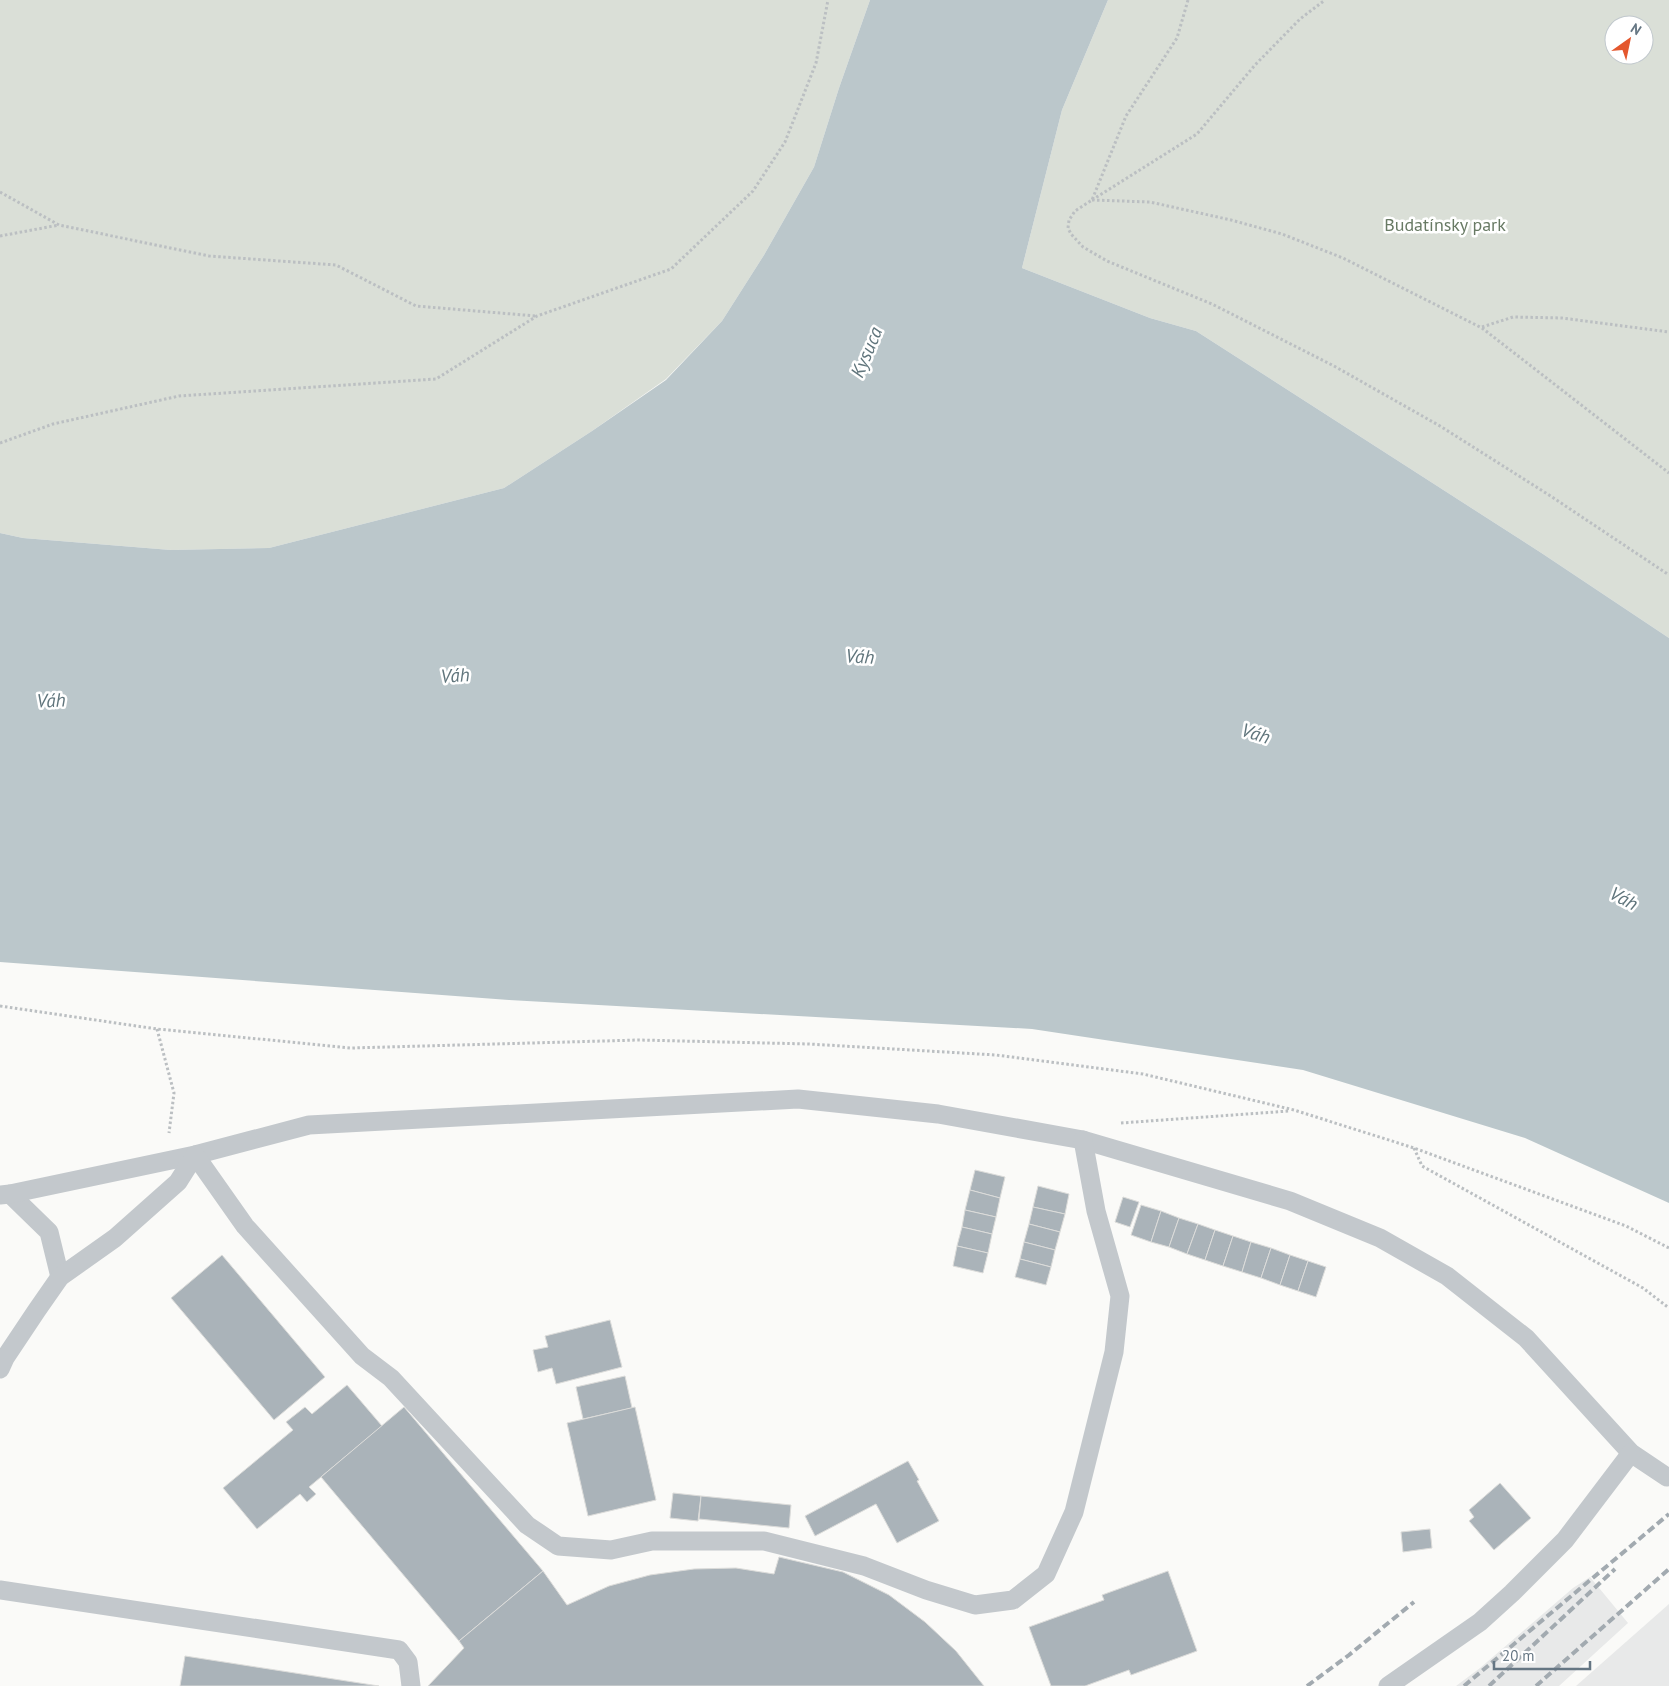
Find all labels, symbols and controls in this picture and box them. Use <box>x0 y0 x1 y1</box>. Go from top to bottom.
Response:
north arrow <box>1604 15 1654 65</box>
text: N <box>1627 19 1645 39</box>
park label: Budatínsky park <box>1384 213 1506 236</box>
water label: Kysuca <box>845 322 888 381</box>
water label: Váh <box>845 643 875 669</box>
water label: Váh <box>440 662 470 688</box>
water label: Váh <box>36 688 66 712</box>
water label: Váh <box>1239 717 1273 749</box>
water label: Váh <box>1606 881 1642 915</box>
scale bar <box>1494 1638 1590 1670</box>
text: 20 m <box>1502 1646 1535 1665</box>

